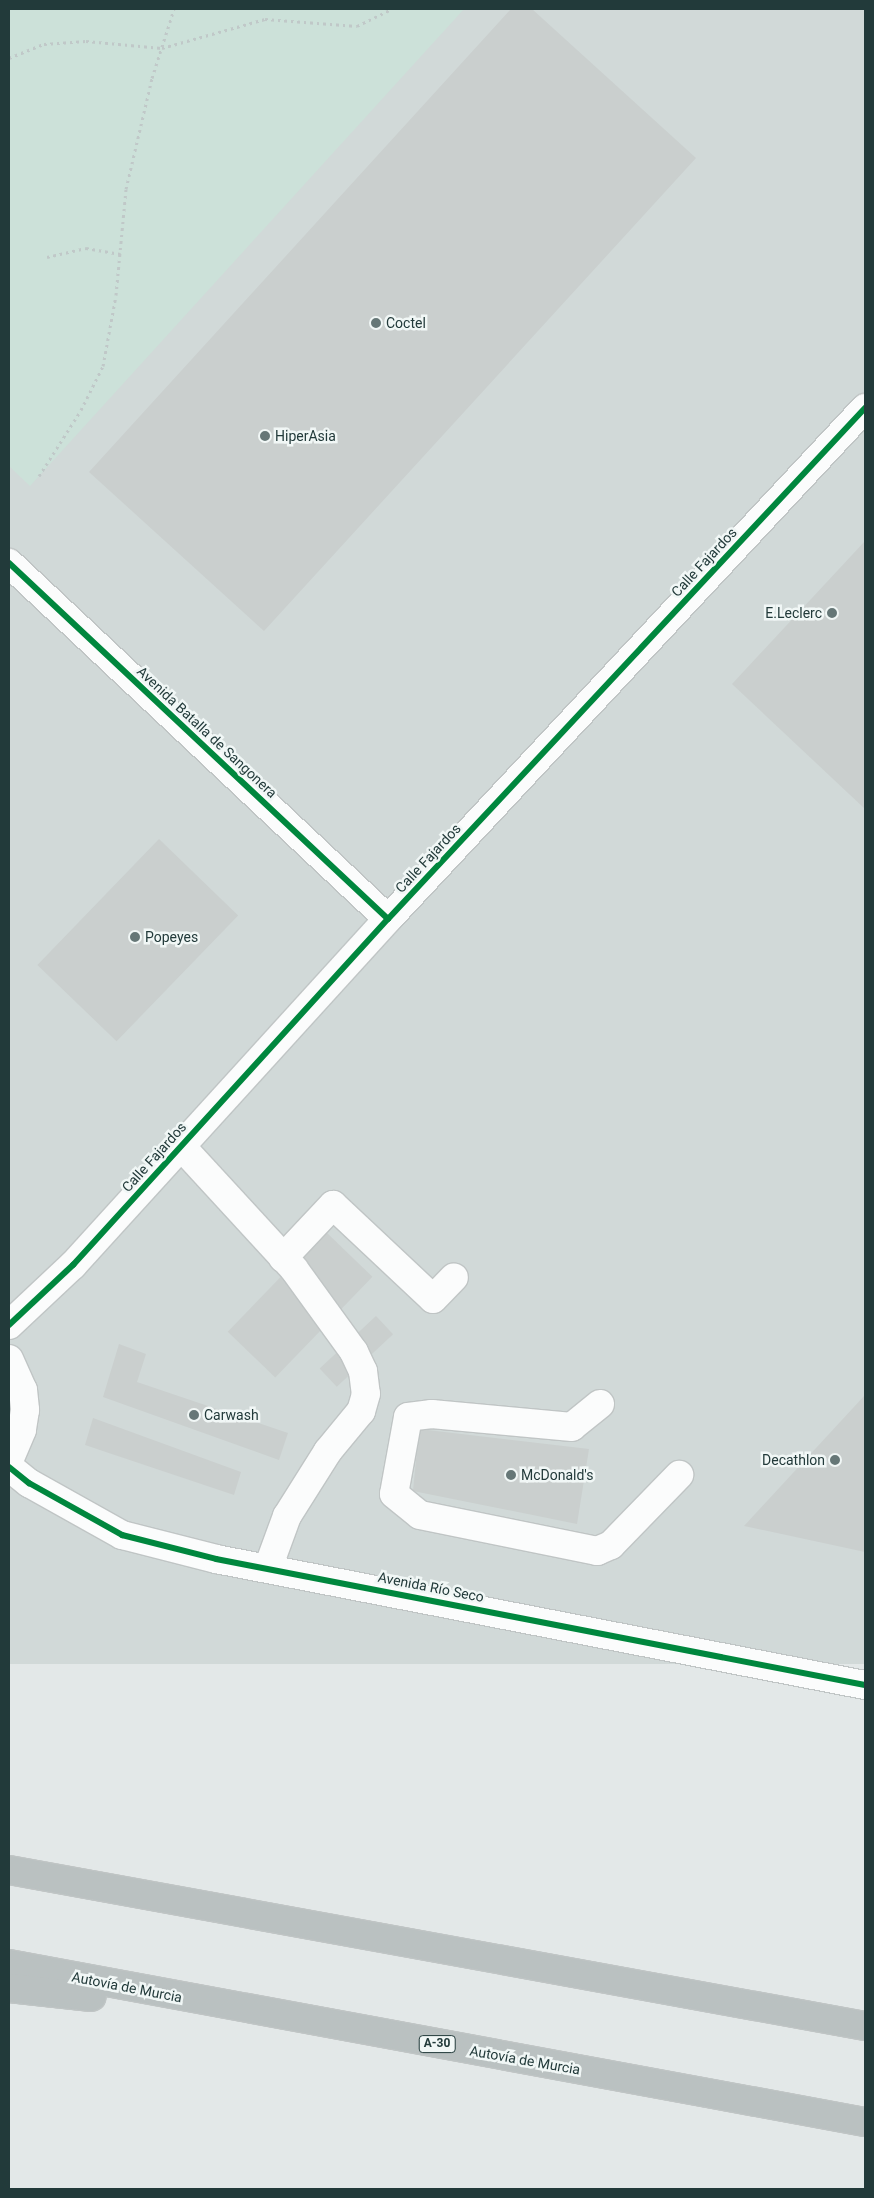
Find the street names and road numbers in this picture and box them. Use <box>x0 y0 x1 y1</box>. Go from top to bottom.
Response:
street label: Calle Fajardos <box>668 524 740 600</box>
street label: Avenida Batalla de Sangonera <box>134 663 280 801</box>
street label: Calle Fajardos <box>392 820 464 896</box>
street label: Calle Fajardos <box>118 1119 190 1195</box>
street label: Avenida Río Seco <box>377 1568 485 1606</box>
street label: Autovía de Murcia <box>70 1968 184 2006</box>
road number: A-30 <box>418 2035 456 2054</box>
street label: Autovía de Murcia <box>468 2042 582 2078</box>

